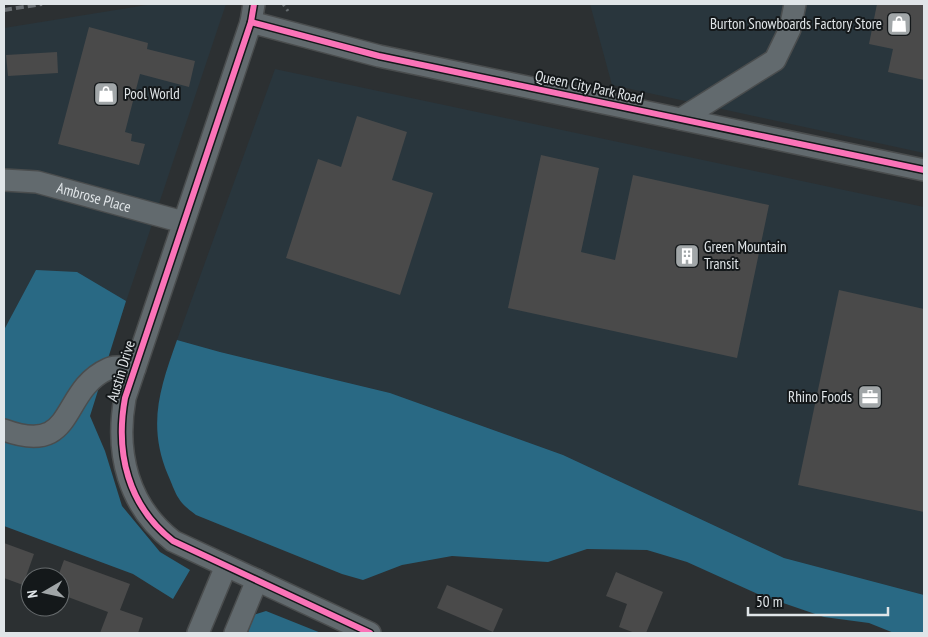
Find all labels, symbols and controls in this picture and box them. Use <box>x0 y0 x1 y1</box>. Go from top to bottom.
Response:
shop icon: Burton Snowboards Factory Store <box>886 11 912 37</box>
place label: Burton Snowboards Factory Store <box>710 14 882 33</box>
street label: Queen City Park Road <box>533 66 645 107</box>
shop icon: Pool World <box>93 81 119 107</box>
place label: Pool World <box>124 84 180 103</box>
street label: Ambrose Place <box>55 178 133 216</box>
place label: Green Mountain Transit <box>704 237 787 273</box>
building icon: Green Mountain Transit <box>674 243 700 269</box>
street label: Austin Drive <box>102 338 139 404</box>
office icon: Rhino Foods <box>857 384 883 410</box>
place label: Rhino Foods <box>788 387 852 406</box>
north arrow <box>20 567 70 617</box>
scale bar <box>748 584 888 616</box>
text: N <box>23 589 42 599</box>
text: 50 m <box>756 592 782 611</box>

